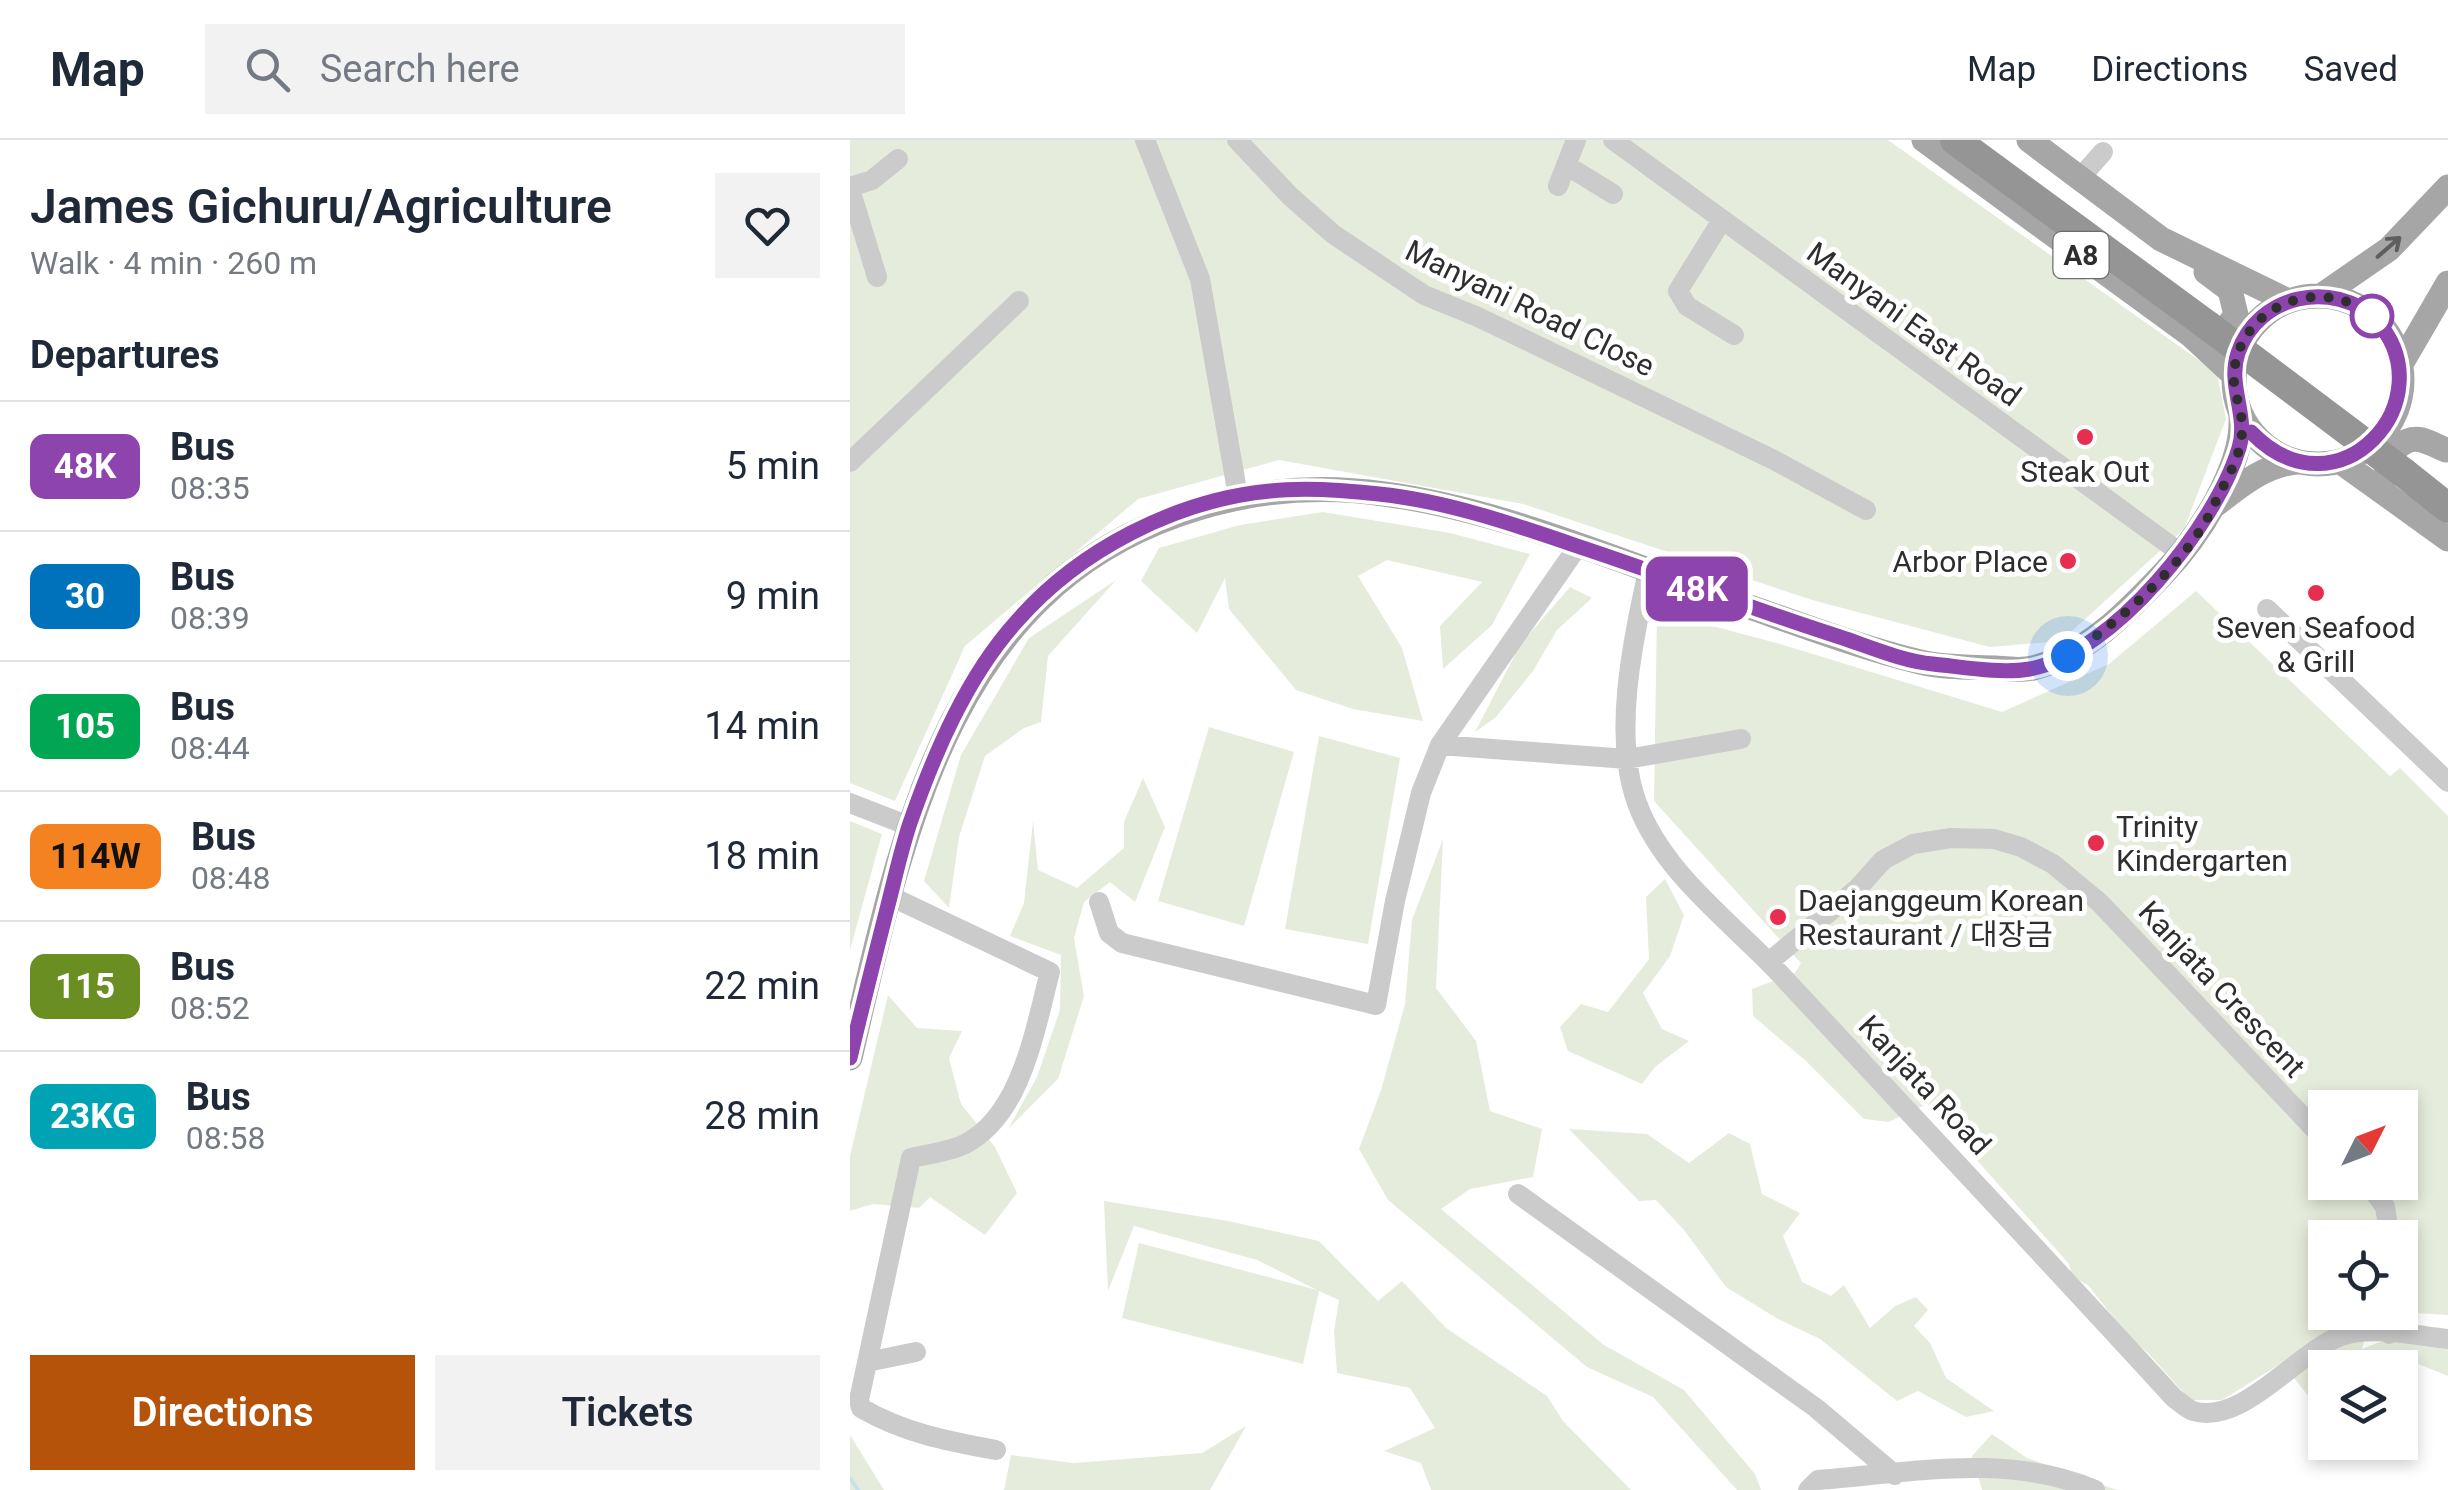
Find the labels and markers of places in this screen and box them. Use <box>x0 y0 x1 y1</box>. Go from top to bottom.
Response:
unlabelled marker <box>2351 295 2393 337</box>
marker: Steak Out <box>2074 426 2096 448</box>
place label: Steak Out <box>2020 454 2150 489</box>
place label: Arbor Place <box>1893 544 2048 579</box>
marker: Arbor Place <box>2057 550 2079 572</box>
marker: Seven Seafood & Grill <box>2305 582 2327 604</box>
place label: Seven Seafood & Grill <box>2216 610 2416 679</box>
place label: Trinity Kindergarten <box>2116 809 2288 878</box>
marker: Trinity Kindergarten <box>2085 832 2107 854</box>
place label: Daejanggeum Korean Restaurant / 대장금 <box>1798 883 2084 952</box>
marker: Daejanggeum Korean Restaurant / 대장금 <box>1767 906 1789 928</box>

